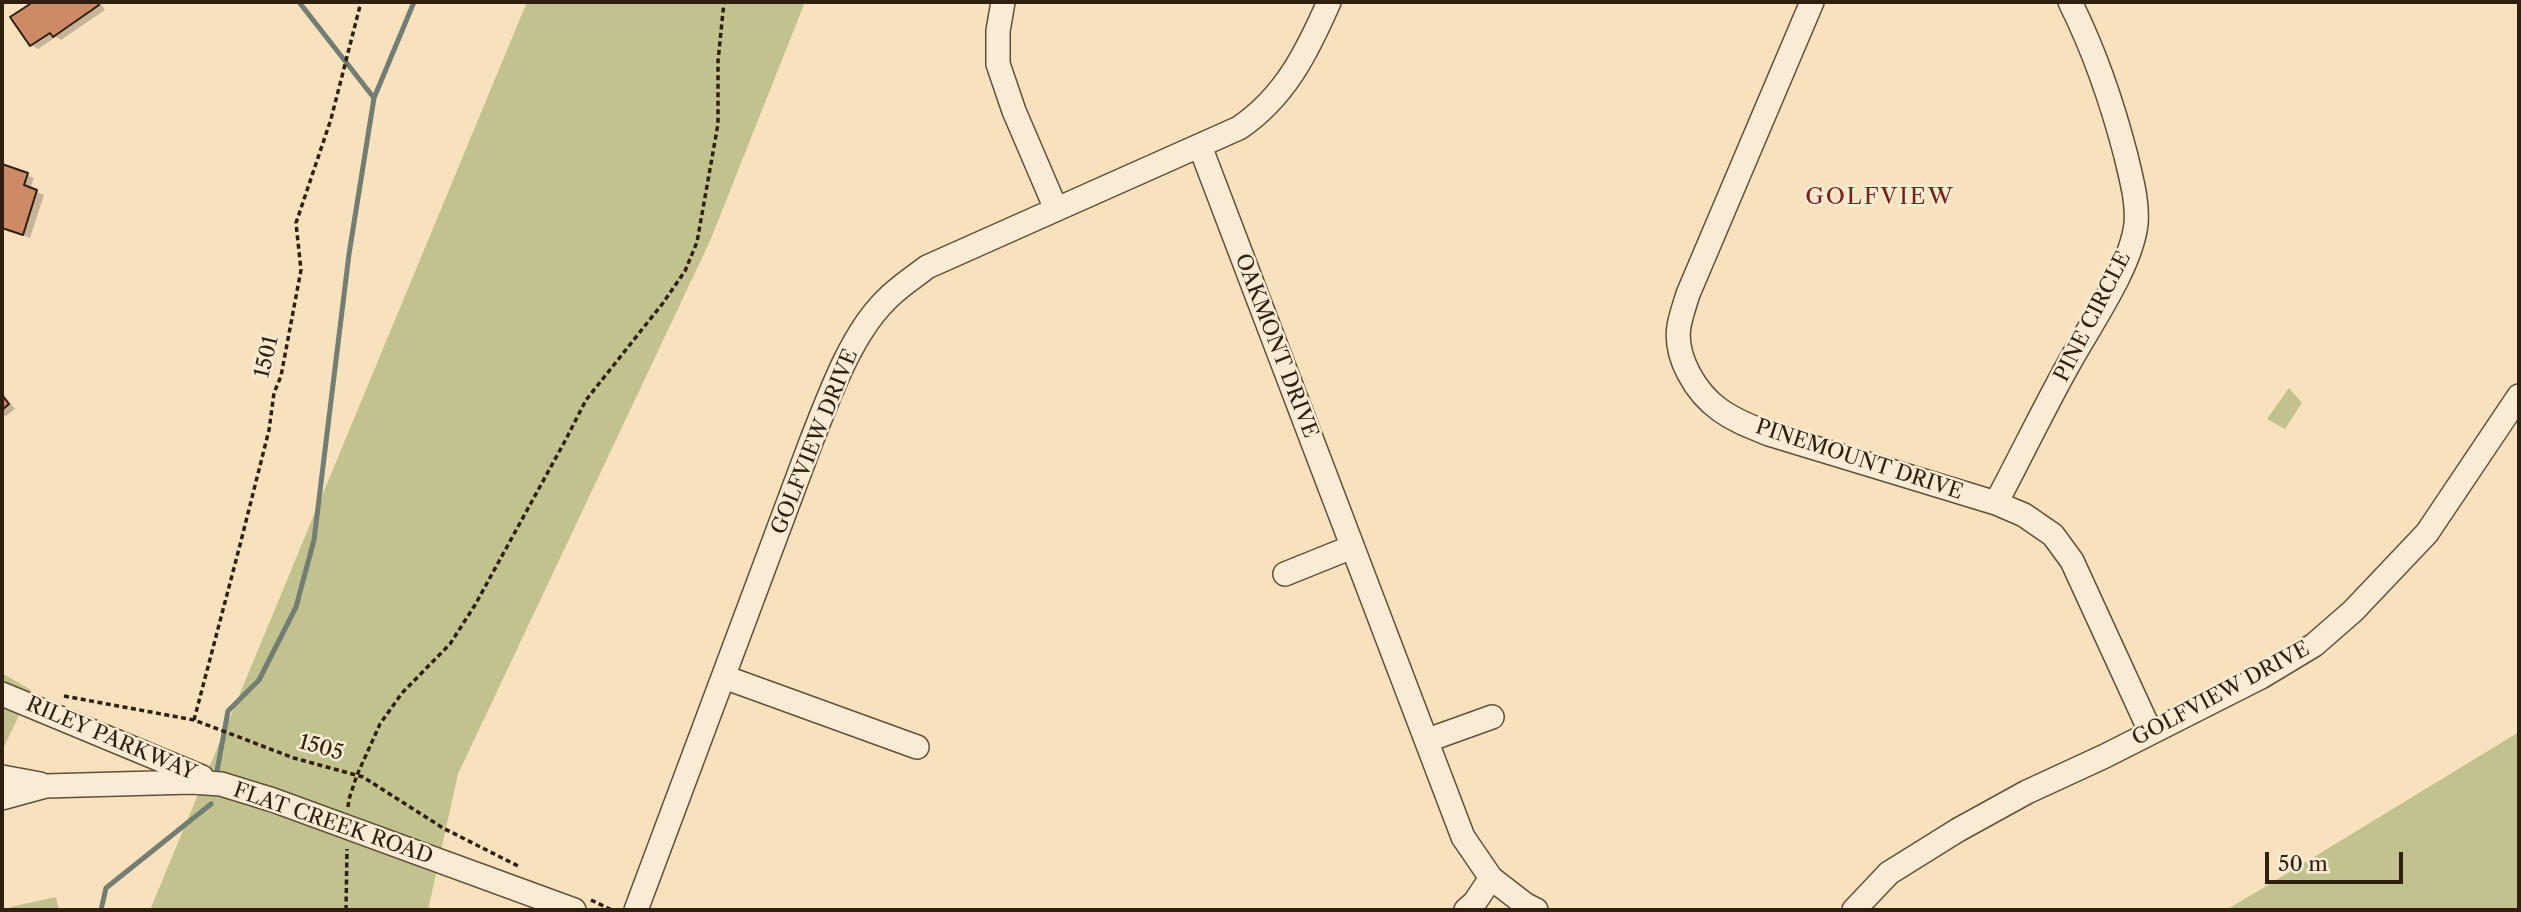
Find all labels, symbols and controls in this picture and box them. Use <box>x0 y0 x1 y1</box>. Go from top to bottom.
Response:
district label: GOLFVIEW <box>1806 183 1954 211</box>
street label: PINE CIRCLE <box>2049 248 2137 386</box>
street label: OAKMONT DRIVE <box>1229 250 1323 442</box>
street label: 1501 <box>250 333 284 381</box>
street label: GOLFVIEW DRIVE <box>766 346 864 538</box>
street label: PINEMOUNT DRIVE <box>1752 415 1966 505</box>
street label: GOLFVIEW DRIVE <box>2128 637 2314 751</box>
street label: RILEY PARKWAY <box>22 692 200 786</box>
street label: 1505 <box>296 730 346 766</box>
street label: FLAT CREEK ROAD <box>230 778 436 870</box>
scale bar <box>2269 838 2407 882</box>
text: 50 m <box>2278 851 2328 876</box>

